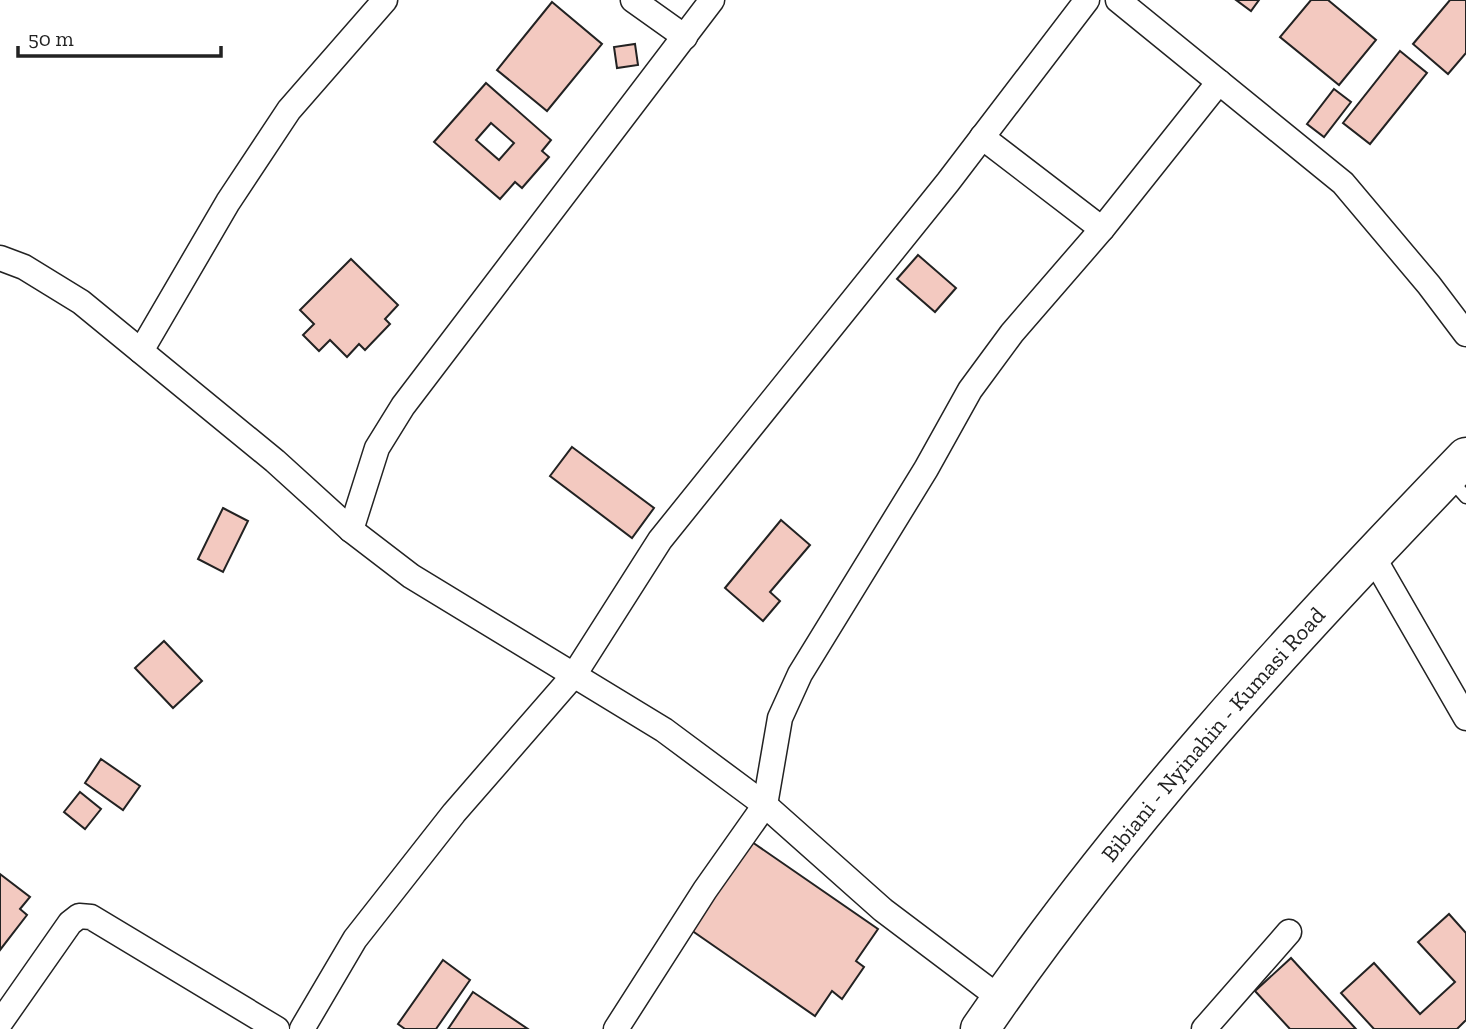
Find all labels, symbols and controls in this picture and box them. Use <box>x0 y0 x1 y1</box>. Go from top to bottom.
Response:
scale bar <box>18 14 220 58</box>
text: 50 m <box>28 26 74 51</box>
street label: Bibiani - Nyinahin - Kumasi Road <box>1095 601 1331 867</box>

